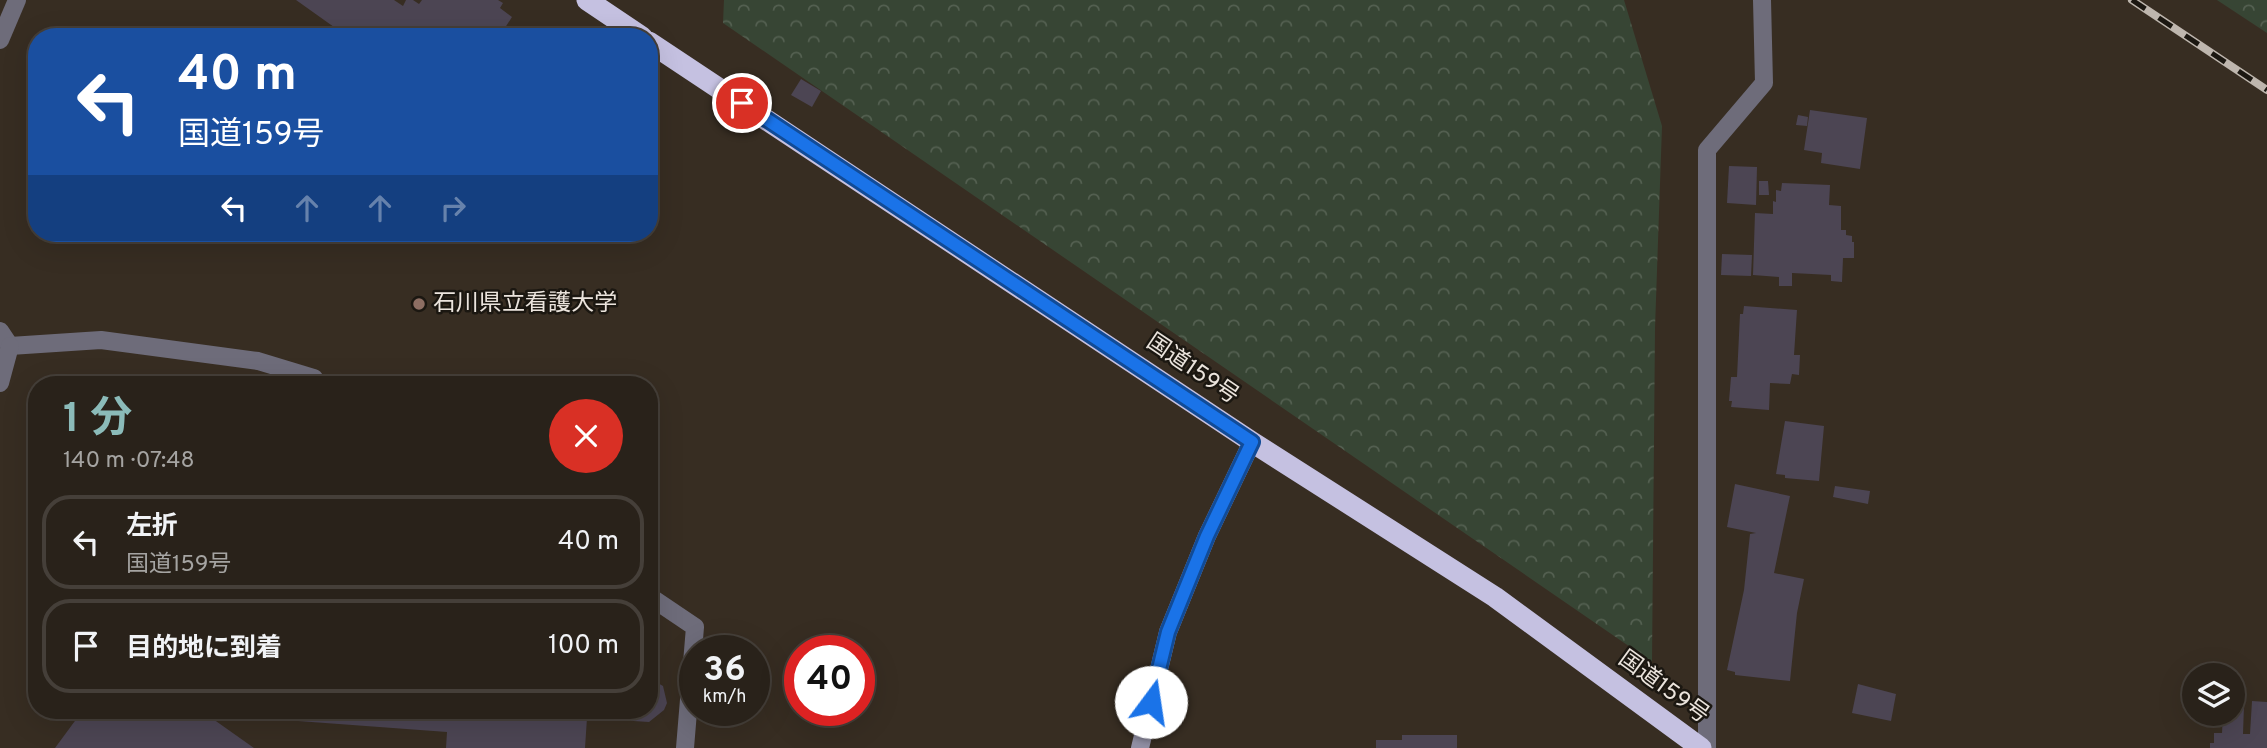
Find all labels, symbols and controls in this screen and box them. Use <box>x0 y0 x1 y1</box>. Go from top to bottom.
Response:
text: 40 m <box>178 46 297 108</box>
icon: left <box>63 56 154 147</box>
pin <box>712 73 772 133</box>
icon: arrive <box>723 84 761 122</box>
text: 国道159号 <box>178 116 325 156</box>
icon: left <box>215 189 253 227</box>
icon: ahead <box>288 189 326 227</box>
icon: ahead <box>361 189 399 227</box>
icon: right <box>434 189 472 227</box>
place label: 石川県立看護大学 <box>433 290 617 319</box>
marker: 石川県立看護大学 <box>411 296 427 312</box>
street label: 国道159号 <box>1140 329 1244 411</box>
text: 1 分 <box>63 394 132 447</box>
button: close <box>549 399 623 473</box>
text: 140 m · 07:48 <box>63 447 195 476</box>
text: 左折 <box>126 511 178 544</box>
icon: left <box>67 523 105 561</box>
text: 40 m <box>558 526 619 559</box>
text: 国道159号 <box>126 551 231 580</box>
icon: arrive <box>67 627 105 665</box>
text: 100 m <box>548 630 619 663</box>
text: 目的地に到着 <box>126 633 282 666</box>
speed limit sign: 40 <box>784 635 875 726</box>
street label: 国道159号 <box>1612 645 1714 731</box>
text: 36 <box>703 649 746 693</box>
map controls <box>2182 663 2245 726</box>
button: layers <box>2182 663 2245 726</box>
position arrow <box>1114 665 1188 739</box>
text: km/h <box>703 686 746 709</box>

